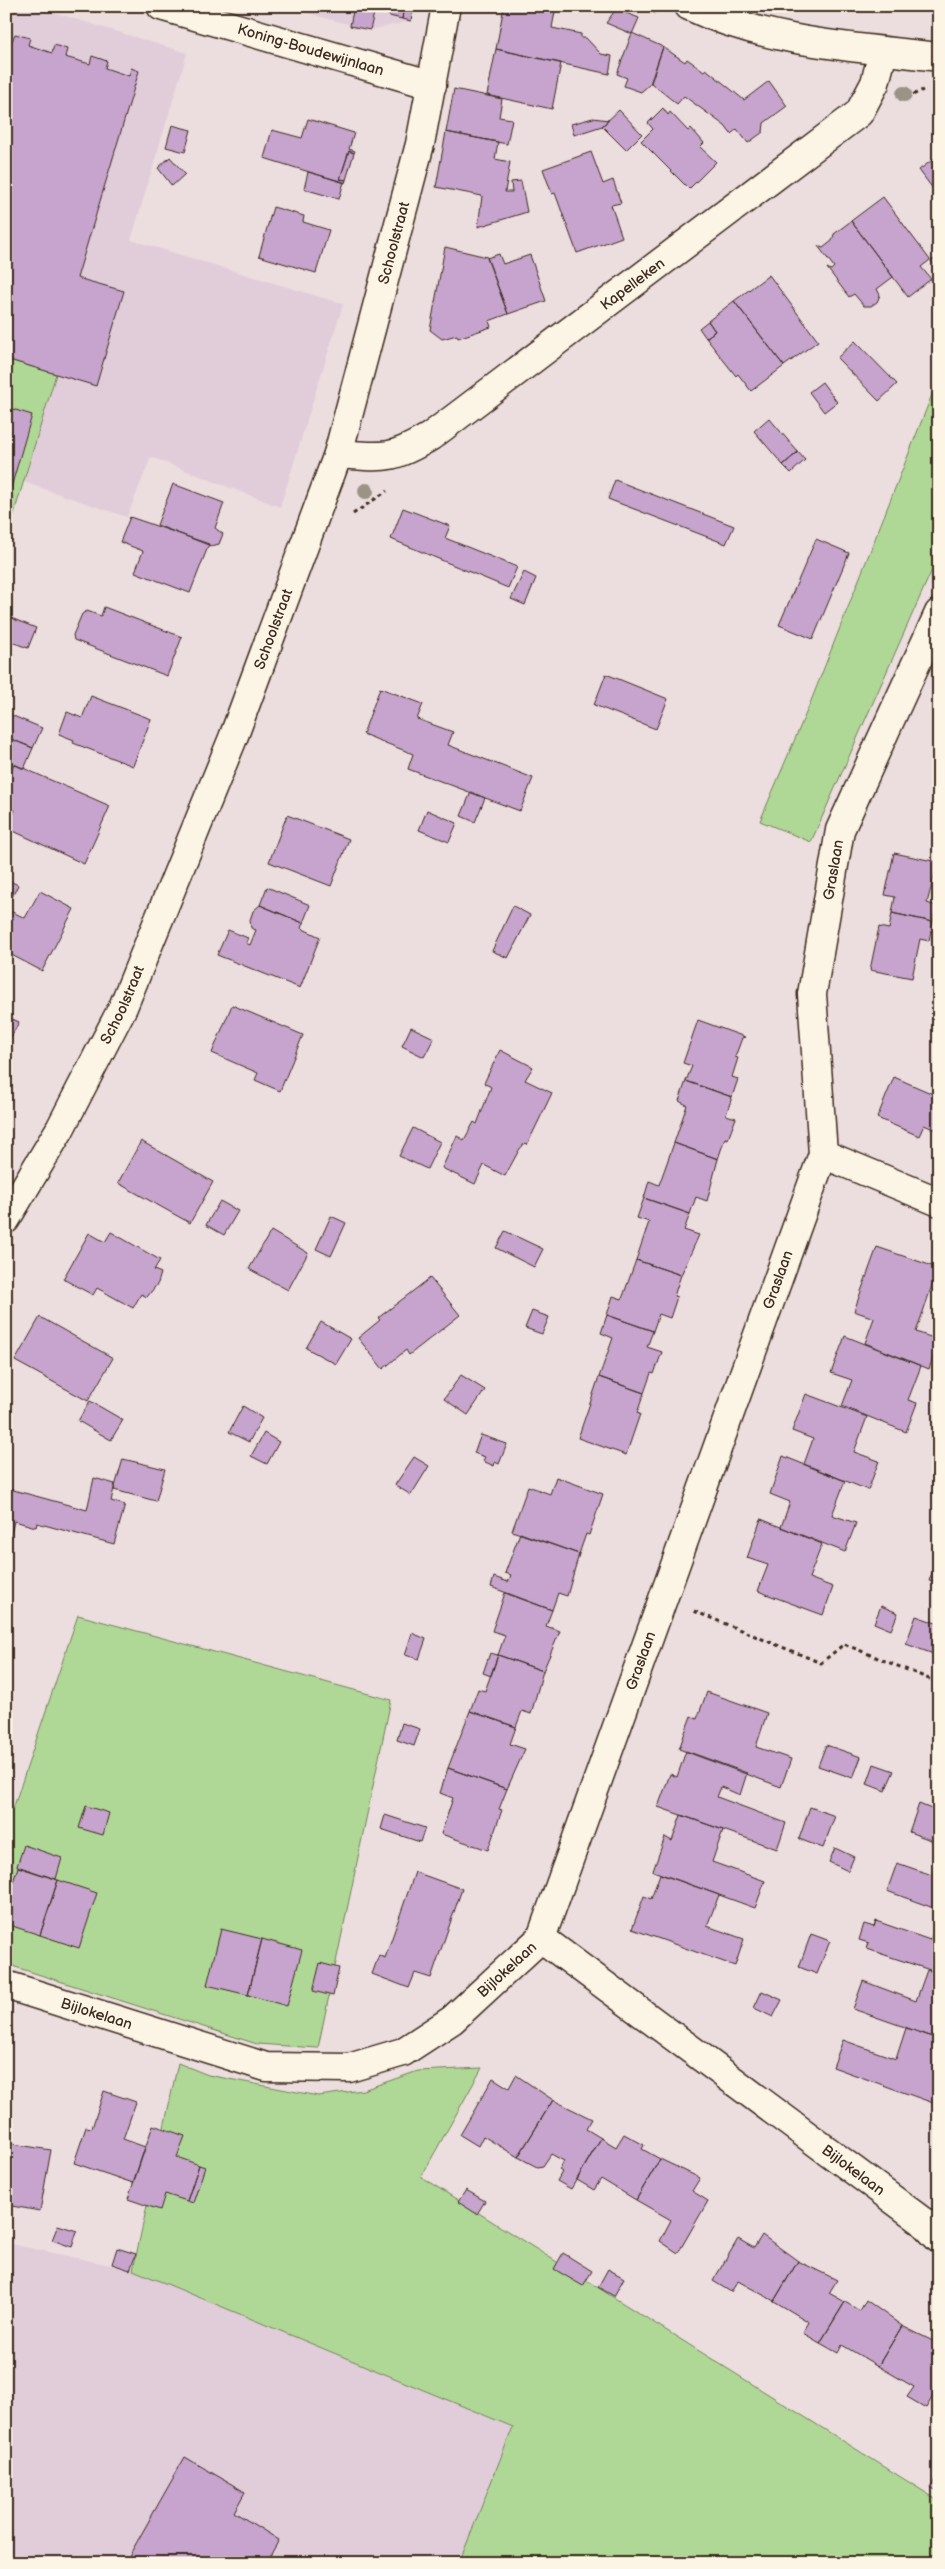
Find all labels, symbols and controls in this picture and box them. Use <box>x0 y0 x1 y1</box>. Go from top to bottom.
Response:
street label: Koning-Boudewijnlaan <box>235 20 386 80</box>
street label: Schoolstraat <box>374 199 414 286</box>
street label: Kapelleken <box>597 254 669 315</box>
street label: Schoolstraat <box>250 586 297 672</box>
street label: Graslaan <box>819 838 848 902</box>
street label: Schoolstraat <box>96 962 149 1048</box>
street label: Graslaan <box>759 1248 797 1312</box>
street label: Graslaan <box>622 1629 660 1693</box>
street label: Bijlokelaan <box>474 1938 541 2002</box>
street label: Bijlokelaan <box>58 1994 135 2034</box>
street label: Bijlokelaan <box>818 2141 888 2200</box>

